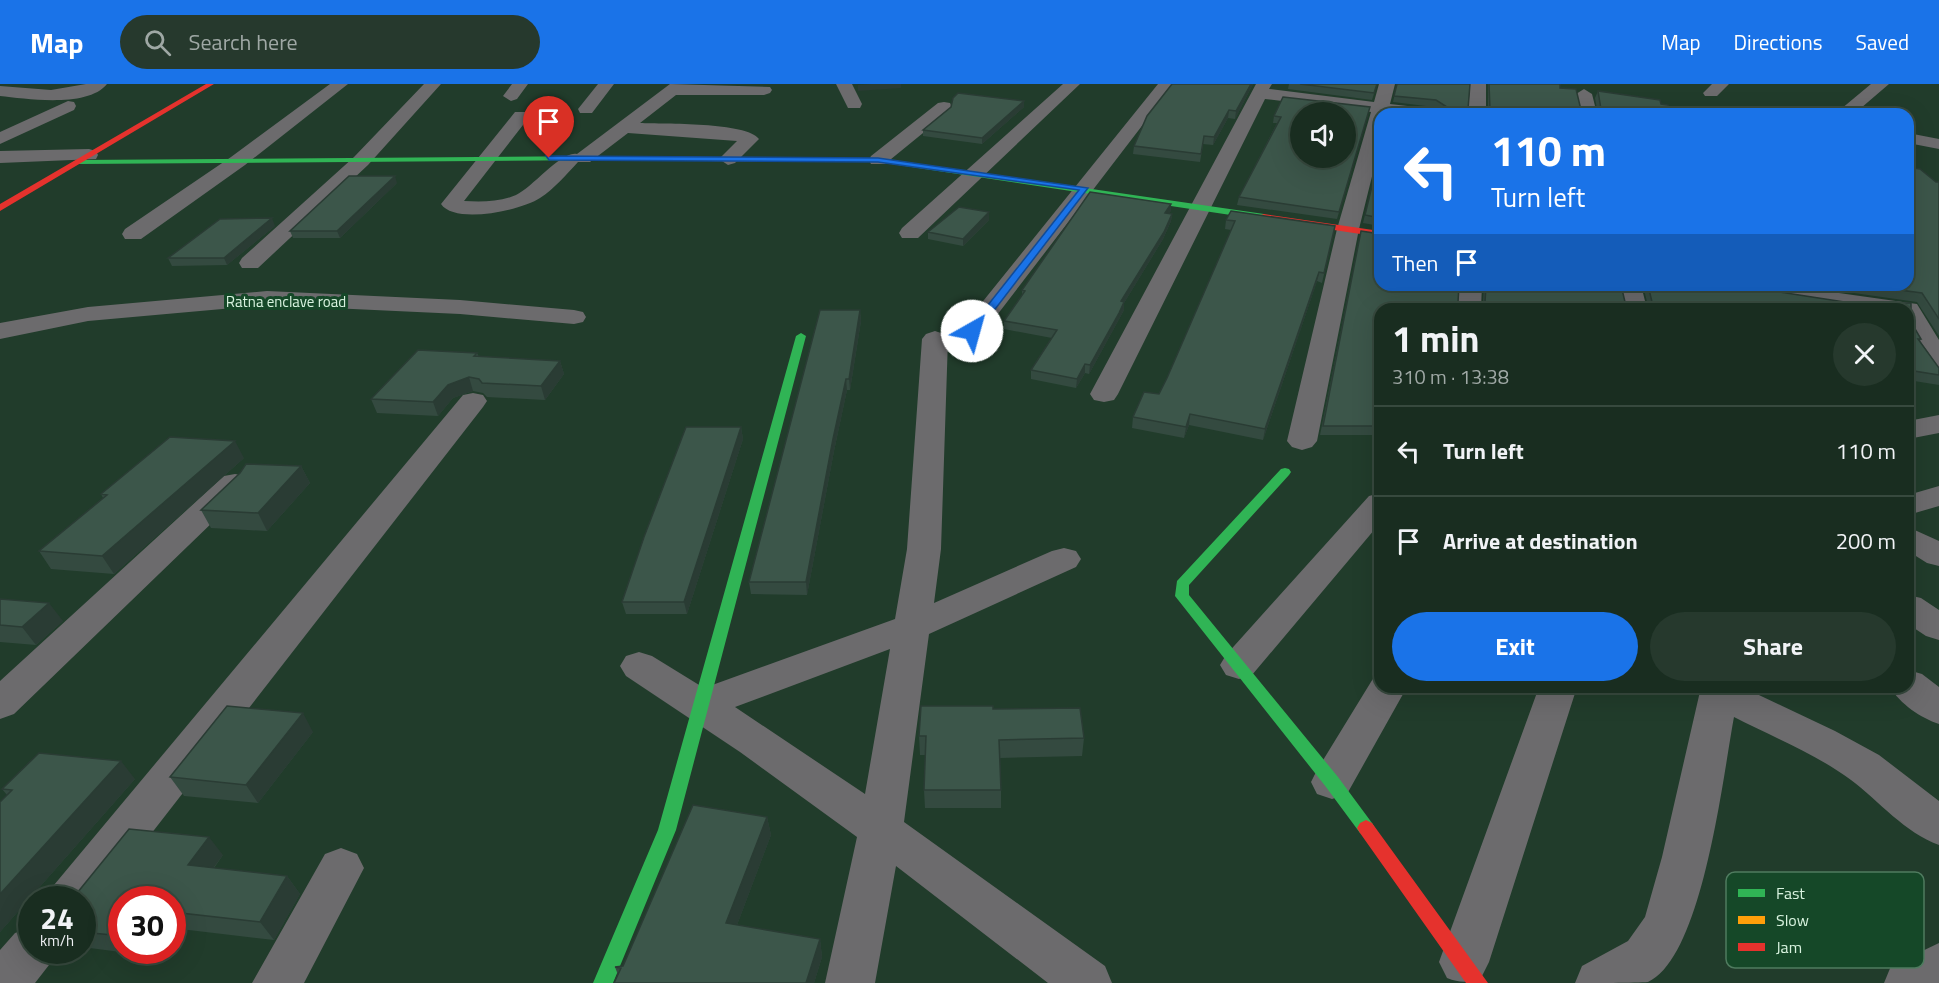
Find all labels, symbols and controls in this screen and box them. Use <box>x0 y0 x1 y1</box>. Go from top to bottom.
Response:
search box <box>120 15 540 69</box>
text: Map <box>30 21 84 64</box>
text: Search here <box>189 25 298 59</box>
icon: search <box>141 26 174 59</box>
text: Map <box>1661 26 1701 58</box>
text: Directions <box>1734 26 1823 58</box>
text: Saved <box>1856 26 1909 58</box>
pin <box>523 96 574 158</box>
map controls <box>1290 102 1356 168</box>
button: sound <box>1290 102 1356 168</box>
icon: arrive <box>532 105 565 138</box>
text: 110 m <box>1491 118 1606 182</box>
icon: left <box>1392 132 1470 210</box>
text: Turn left <box>1491 176 1585 217</box>
text: Then <box>1392 246 1438 280</box>
icon: arrive <box>1450 246 1483 279</box>
street label: Ratna enclave road <box>226 290 346 313</box>
position arrow <box>940 299 1004 363</box>
text: 1 min <box>1392 311 1479 366</box>
button: close <box>1833 323 1896 386</box>
text: 310 m · 13:38 <box>1392 361 1509 392</box>
text: Turn left <box>1443 434 1524 468</box>
text: 110 m <box>1836 434 1896 468</box>
icon: left <box>1392 435 1425 468</box>
text: Arrive at destination <box>1443 524 1638 558</box>
text: 200 m <box>1836 524 1896 558</box>
icon: arrive <box>1392 525 1425 558</box>
button: Exit <box>1392 612 1638 681</box>
button: Share <box>1650 612 1896 681</box>
legend <box>1726 872 1924 968</box>
text: Fast <box>1776 881 1805 905</box>
speed limit sign: 30 <box>108 886 186 964</box>
text: 24 <box>40 895 74 941</box>
text: Slow <box>1776 908 1809 932</box>
text: km/h <box>40 929 74 952</box>
text: Jam <box>1776 935 1802 959</box>

